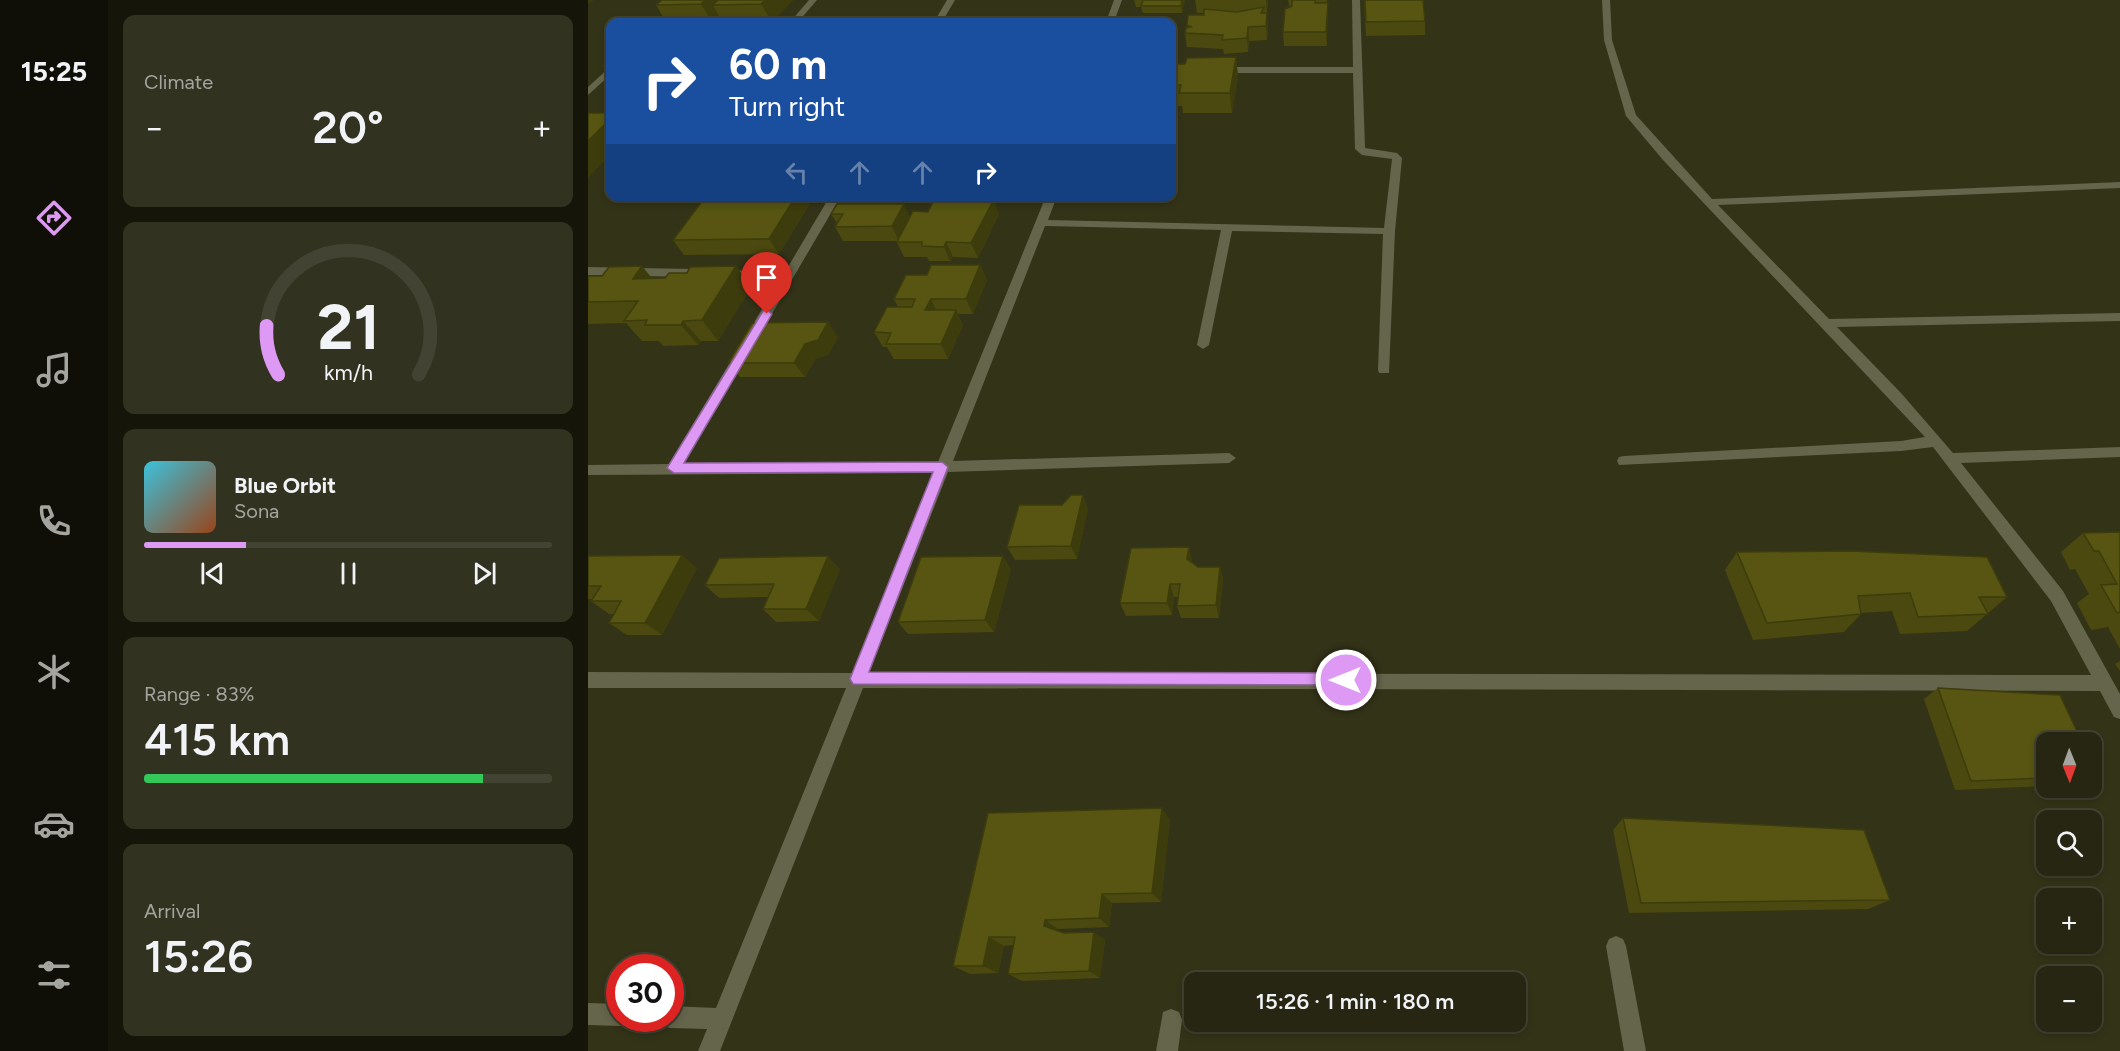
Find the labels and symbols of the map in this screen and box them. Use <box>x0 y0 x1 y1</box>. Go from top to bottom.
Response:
pin <box>741 252 792 314</box>
position arrow <box>1314 648 1378 712</box>
north arrow <box>2036 732 2102 798</box>
speed limit sign: 30 <box>606 954 684 1032</box>

